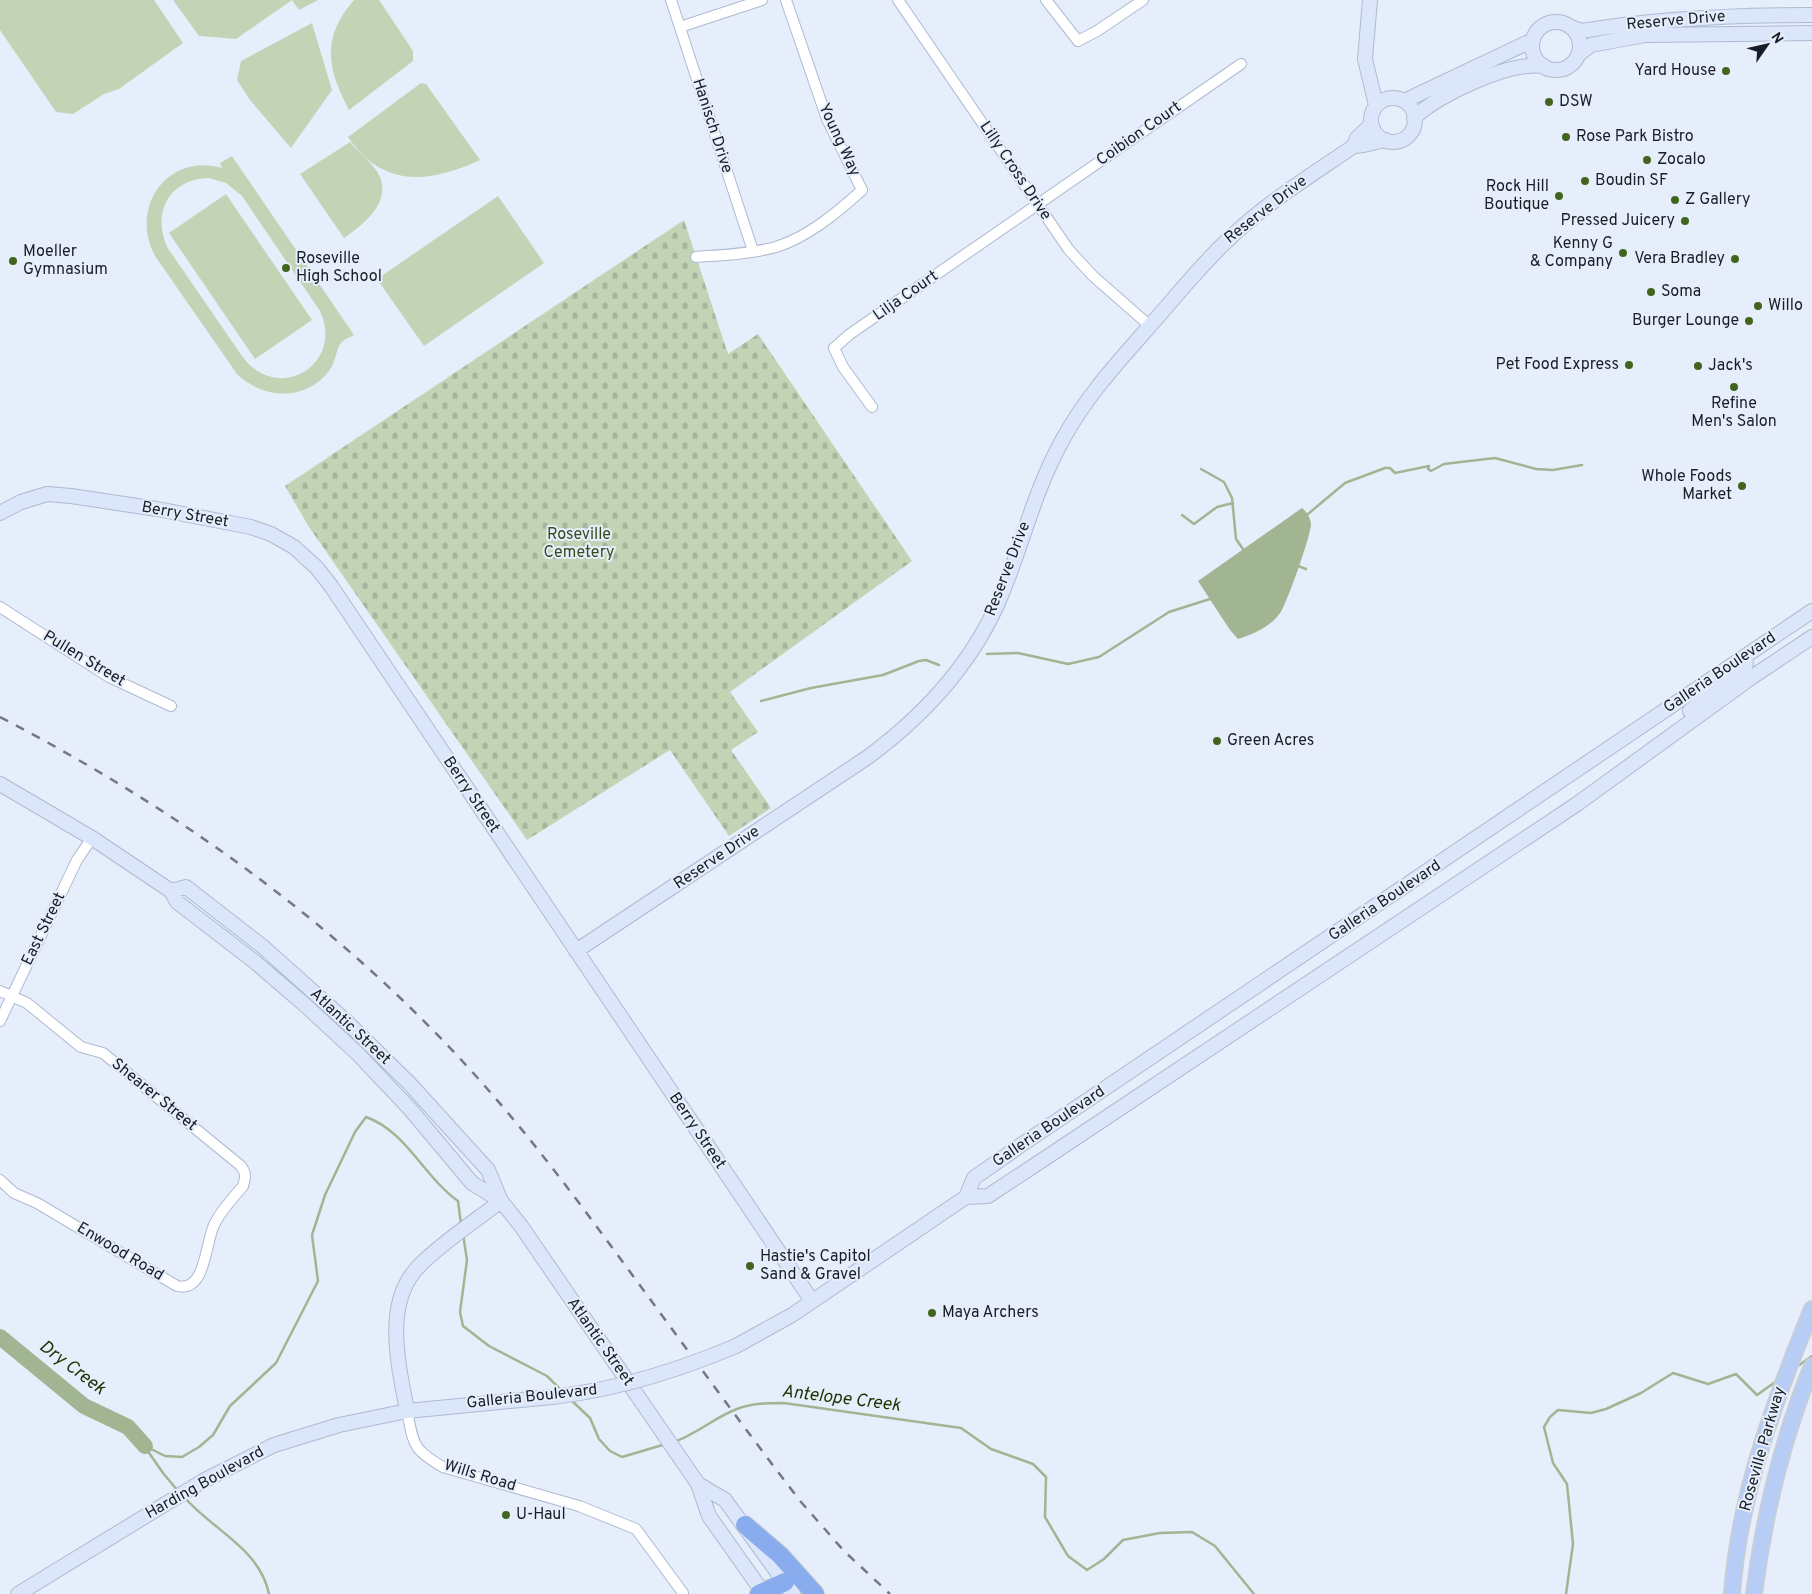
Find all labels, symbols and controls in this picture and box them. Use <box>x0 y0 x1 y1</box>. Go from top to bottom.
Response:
street label: Reserve Drive <box>1626 7 1726 35</box>
north arrow <box>1742 20 1792 70</box>
text: N <box>1767 30 1786 47</box>
place label: Yard House <box>1635 61 1716 81</box>
marker: Yard House <box>1720 65 1732 77</box>
street label: Hanisch Drive <box>687 76 737 176</box>
place label: DSW <box>1559 92 1593 112</box>
marker: DSW <box>1543 96 1555 108</box>
street label: Coibion Court <box>1093 97 1185 171</box>
street label: Young Way <box>813 100 865 180</box>
street label: Lilly Cross Drive <box>974 118 1056 224</box>
place label: Rose Park Bistro <box>1576 127 1694 147</box>
marker: Rose Park Bistro <box>1560 131 1572 143</box>
place label: Zocalo <box>1657 150 1706 170</box>
marker: Zocalo <box>1641 154 1653 166</box>
street label: Reserve Drive <box>1221 171 1311 249</box>
place label: Boudin SF <box>1595 171 1668 191</box>
marker: Boudin SF <box>1579 175 1591 187</box>
place label: Rock Hill Boutique <box>1484 177 1549 215</box>
marker: Rock Hill Boutique <box>1553 190 1565 202</box>
place label: Z Gallery <box>1685 190 1751 210</box>
marker: Z Gallery <box>1669 194 1681 206</box>
place label: Pressed Juicery <box>1561 211 1675 231</box>
marker: Pressed Juicery <box>1679 215 1691 227</box>
place label: Kenny G & Company <box>1530 234 1613 272</box>
place label: Moeller Gymnasium <box>23 242 108 280</box>
marker: Kenny G & Company <box>1617 247 1629 259</box>
place label: Roseville High School <box>296 249 382 287</box>
place label: Vera Bradley <box>1634 249 1725 269</box>
marker: Vera Bradley <box>1729 253 1741 265</box>
marker: Moeller Gymnasium <box>7 255 19 267</box>
marker: Roseville High School <box>280 262 292 274</box>
street label: Lilja Court <box>870 266 942 326</box>
place label: Soma <box>1661 282 1701 302</box>
marker: Soma <box>1645 286 1657 298</box>
place label: Willo <box>1768 296 1803 316</box>
marker: Willo <box>1752 300 1764 312</box>
place label: Burger Lounge <box>1632 311 1739 331</box>
marker: Burger Lounge <box>1743 315 1755 327</box>
place label: Pet Food Express <box>1496 355 1619 375</box>
place label: Jack's <box>1708 356 1753 376</box>
marker: Pet Food Express <box>1623 359 1635 371</box>
marker: Jack's <box>1692 360 1704 372</box>
marker: Refine Men's Salon <box>1728 381 1740 393</box>
place label: Refine Men's Salon <box>1691 394 1777 432</box>
place label: Whole Foods Market <box>1641 467 1732 505</box>
marker: Whole Foods Market <box>1736 480 1748 492</box>
street label: Berry Street <box>140 497 230 533</box>
street label: Reserve Drive <box>981 519 1035 619</box>
park label: Roseville Cemetery <box>544 525 614 563</box>
street label: Pullen Street <box>39 627 129 691</box>
street label: Galleria Boulevard <box>1660 628 1780 718</box>
place label: Green Acres <box>1227 731 1314 751</box>
marker: Green Acres <box>1211 735 1223 747</box>
street label: Berry Street <box>438 753 504 837</box>
street label: Reserve Drive <box>670 822 764 894</box>
street label: Galleria Boulevard <box>1325 856 1445 946</box>
street label: East Street <box>18 889 70 969</box>
street label: Atlantic Street <box>305 984 395 1070</box>
street label: Shearer Street <box>107 1054 201 1136</box>
street label: Galleria Boulevard <box>989 1082 1109 1172</box>
street label: Berry Street <box>664 1089 730 1173</box>
street label: Enwood Road <box>73 1218 167 1286</box>
place label: Hastie's Capitol Sand & Gravel <box>760 1247 871 1285</box>
marker: Hastie's Capitol Sand & Gravel <box>744 1260 756 1272</box>
street label: Atlantic Street <box>562 1294 638 1390</box>
place label: Maya Archers <box>942 1303 1039 1323</box>
marker: Maya Archers <box>926 1307 938 1319</box>
water label: Dry Creek <box>34 1335 111 1401</box>
street label: Galleria Boulevard <box>466 1380 598 1414</box>
water label: Antelope Creek <box>780 1380 903 1418</box>
street label: Roseville Parkway <box>1736 1384 1790 1514</box>
street label: Harding Boulevard <box>142 1442 268 1524</box>
street label: Wills Road <box>442 1456 518 1496</box>
place label: U-Haul <box>516 1505 566 1525</box>
marker: U-Haul <box>500 1509 512 1521</box>

